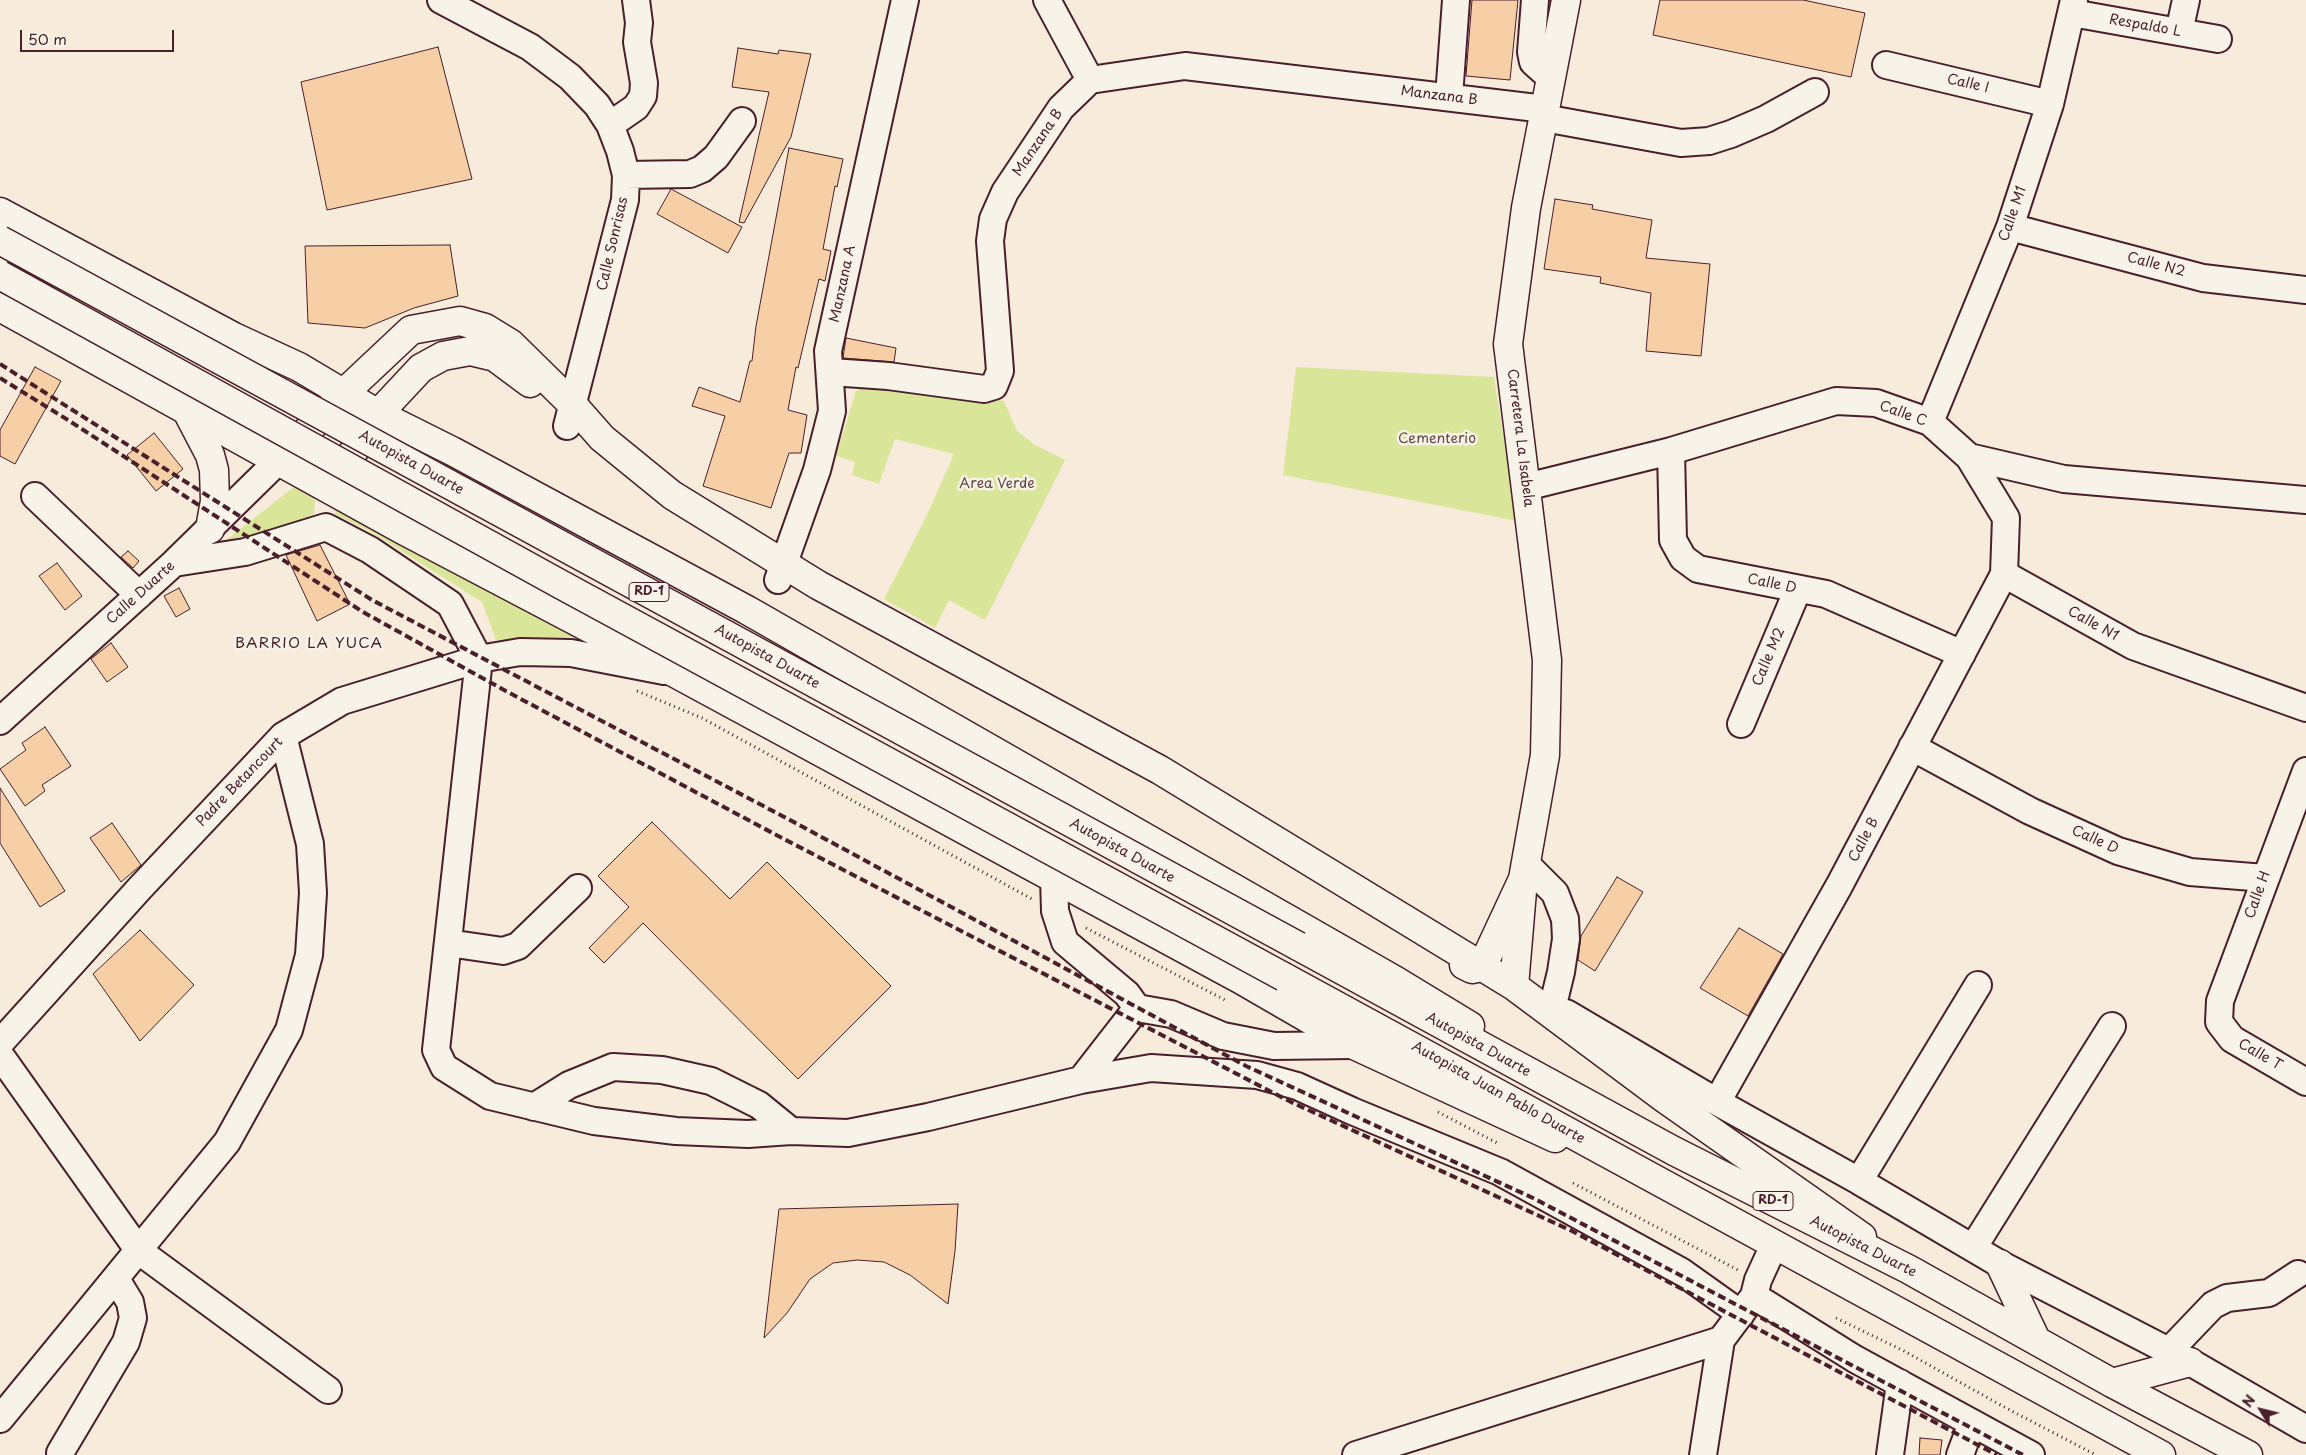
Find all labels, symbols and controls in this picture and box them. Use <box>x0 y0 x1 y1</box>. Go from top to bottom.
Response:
street label: Respaldo L <box>2108 11 2182 41</box>
scale bar <box>22 20 176 52</box>
text: 50 m <box>28 27 67 50</box>
street label: Calle I <box>1945 71 1991 97</box>
street label: Manzana B <box>1400 83 1478 109</box>
street label: Manzana B <box>1009 106 1067 180</box>
street label: Calle M1 <box>1996 184 2030 244</box>
street label: Calle Sonrisas <box>594 195 632 293</box>
street label: Manzana A <box>827 244 859 324</box>
street label: Calle N2 <box>2125 249 2187 281</box>
street label: Carretera La Isabela <box>1503 368 1537 508</box>
street label: Calle C <box>1877 398 1929 430</box>
street label: Autopista Duarte <box>356 427 466 499</box>
park label: Cementerio <box>1398 431 1476 447</box>
park label: Area Verde <box>959 476 1035 492</box>
street label: Calle Duarte <box>103 558 179 628</box>
street label: Calle D <box>1746 571 1798 597</box>
road number: RD-1 <box>629 582 669 602</box>
street label: Calle N1 <box>2064 603 2122 645</box>
street label: Autopista Duarte <box>712 621 822 693</box>
street label: Calle M2 <box>1749 625 1789 689</box>
district label: BARRIO LA YUCA <box>234 635 384 653</box>
street label: Padre Betancourt <box>193 734 287 830</box>
street label: Autopista Duarte <box>1067 815 1177 887</box>
street label: Calle B <box>1845 815 1883 865</box>
street label: Calle D <box>2069 822 2121 858</box>
street label: Calle H <box>2242 869 2274 921</box>
street label: Autopista Duarte <box>1423 1009 1533 1081</box>
street label: Calle T <box>2235 1036 2285 1074</box>
street label: Autopista Juan Pablo Duarte <box>1408 1038 1588 1148</box>
road number: RD-1 <box>1753 1192 1793 1210</box>
street label: Autopista Duarte <box>1807 1213 1919 1281</box>
north arrow <box>2236 1385 2286 1435</box>
text: N <box>2237 1390 2260 1412</box>

